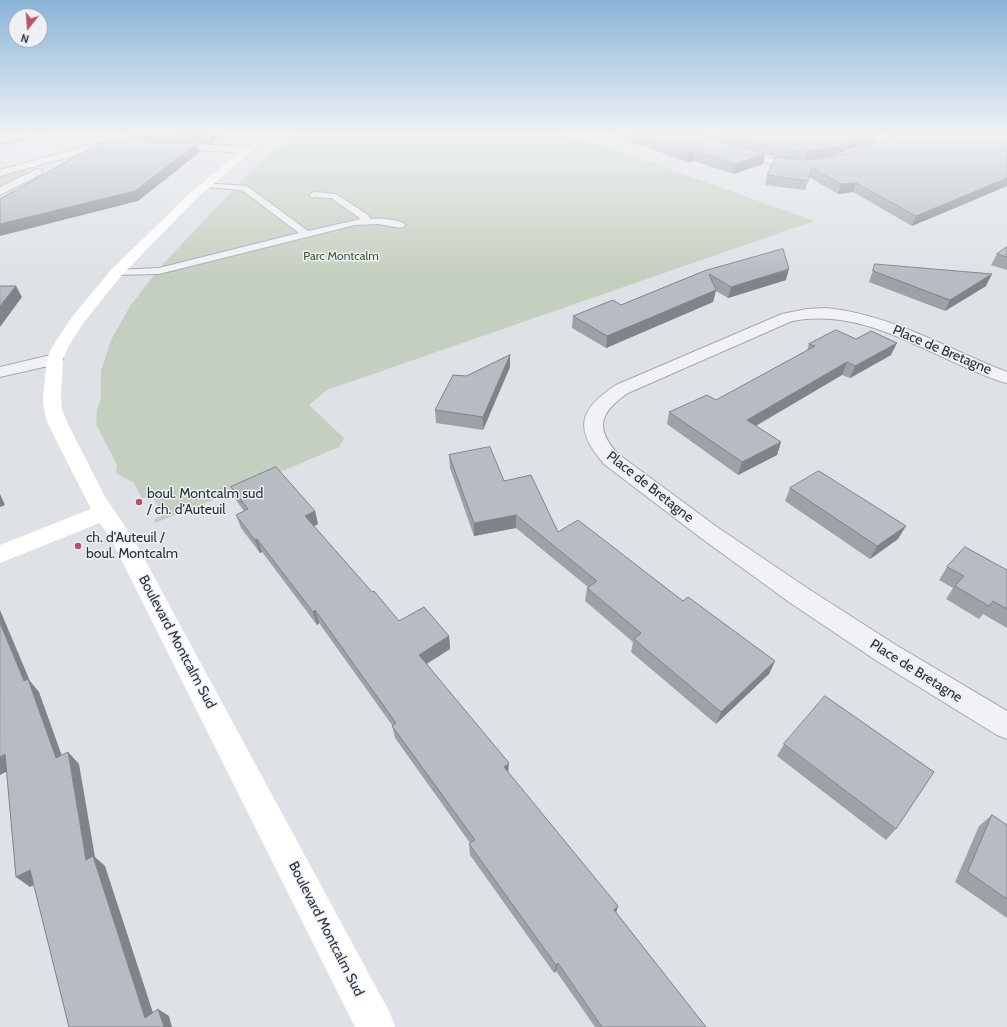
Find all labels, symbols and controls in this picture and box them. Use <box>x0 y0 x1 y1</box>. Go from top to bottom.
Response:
north arrow <box>8 8 48 48</box>
text: N <box>19 31 31 46</box>
park label: Parc Montcalm <box>303 249 379 263</box>
street label: Place de Bretagne <box>890 322 994 378</box>
street label: Place de Bretagne <box>603 448 697 526</box>
place label: boul. Montcalm sud / ch. d'Auteuil <box>147 486 263 518</box>
marker: boul. Montcalm sud / ch. d'Auteuil <box>134 497 144 507</box>
place label: ch. d'Auteuil / boul. Montcalm <box>86 530 178 562</box>
marker: ch. d'Auteuil / boul. Montcalm <box>73 541 83 551</box>
street label: Boulevard Montcalm Sud <box>135 572 219 712</box>
street label: Place de Bretagne <box>867 636 965 706</box>
street label: Boulevard Montcalm Sud <box>285 859 367 999</box>

